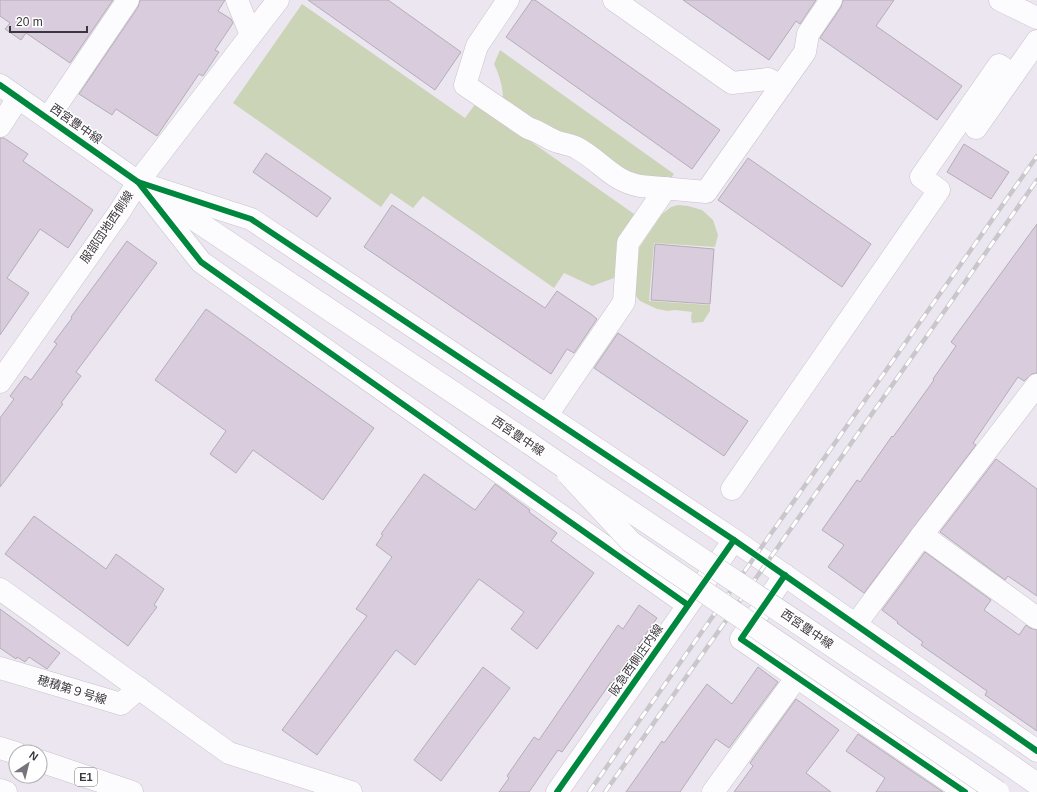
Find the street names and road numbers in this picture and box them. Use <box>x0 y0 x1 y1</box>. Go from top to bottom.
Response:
street label: 西宮豊中線 <box>47 101 105 147</box>
street label: 服部団地西側線 <box>78 188 136 266</box>
street label: 西宮豊中線 <box>489 413 547 459</box>
street label: 西宮豊中線 <box>778 606 836 652</box>
street label: 阪急西側庄内線 <box>606 622 666 698</box>
street label: 穂積第９号線 <box>36 673 108 707</box>
road number: E1 <box>75 768 97 786</box>

